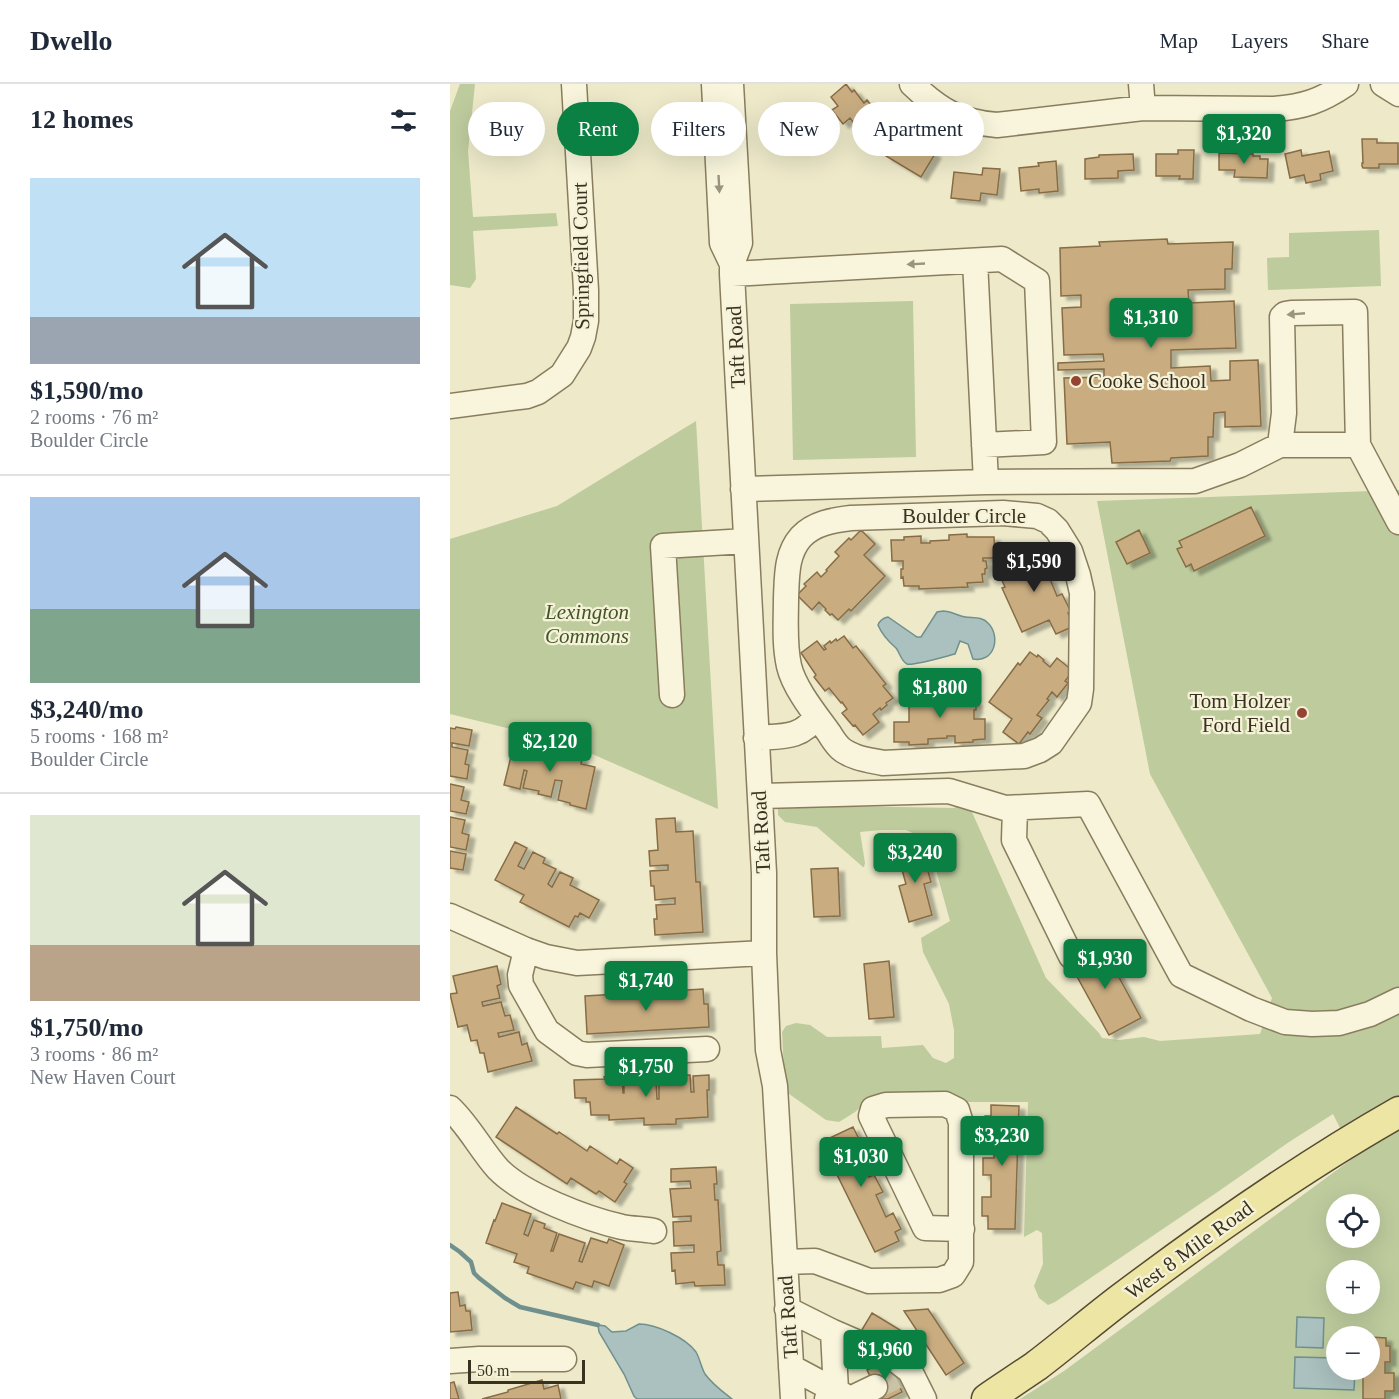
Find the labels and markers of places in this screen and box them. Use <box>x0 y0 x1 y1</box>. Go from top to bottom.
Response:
pin: $1,320 <box>1195 114 1293 165</box>
pin: $1,310 <box>1102 298 1200 349</box>
place label: Cooke School <box>1088 369 1207 393</box>
marker: Cooke School <box>1069 374 1083 388</box>
pin: $1,590 <box>985 542 1083 593</box>
pin: $1,800 <box>891 668 989 719</box>
place label: Tom Holzer Ford Field <box>1189 689 1290 737</box>
marker: Tom Holzer Ford Field <box>1295 706 1309 720</box>
pin: $2,120 <box>501 722 599 773</box>
pin: $3,240 <box>866 833 964 884</box>
pin: $1,930 <box>1056 939 1154 990</box>
pin: $1,740 <box>597 961 695 1012</box>
pin: $1,750 <box>597 1047 695 1098</box>
pin: $3,230 <box>953 1116 1051 1167</box>
pin: $1,030 <box>812 1137 910 1188</box>
pin: $1,960 <box>836 1330 934 1381</box>

